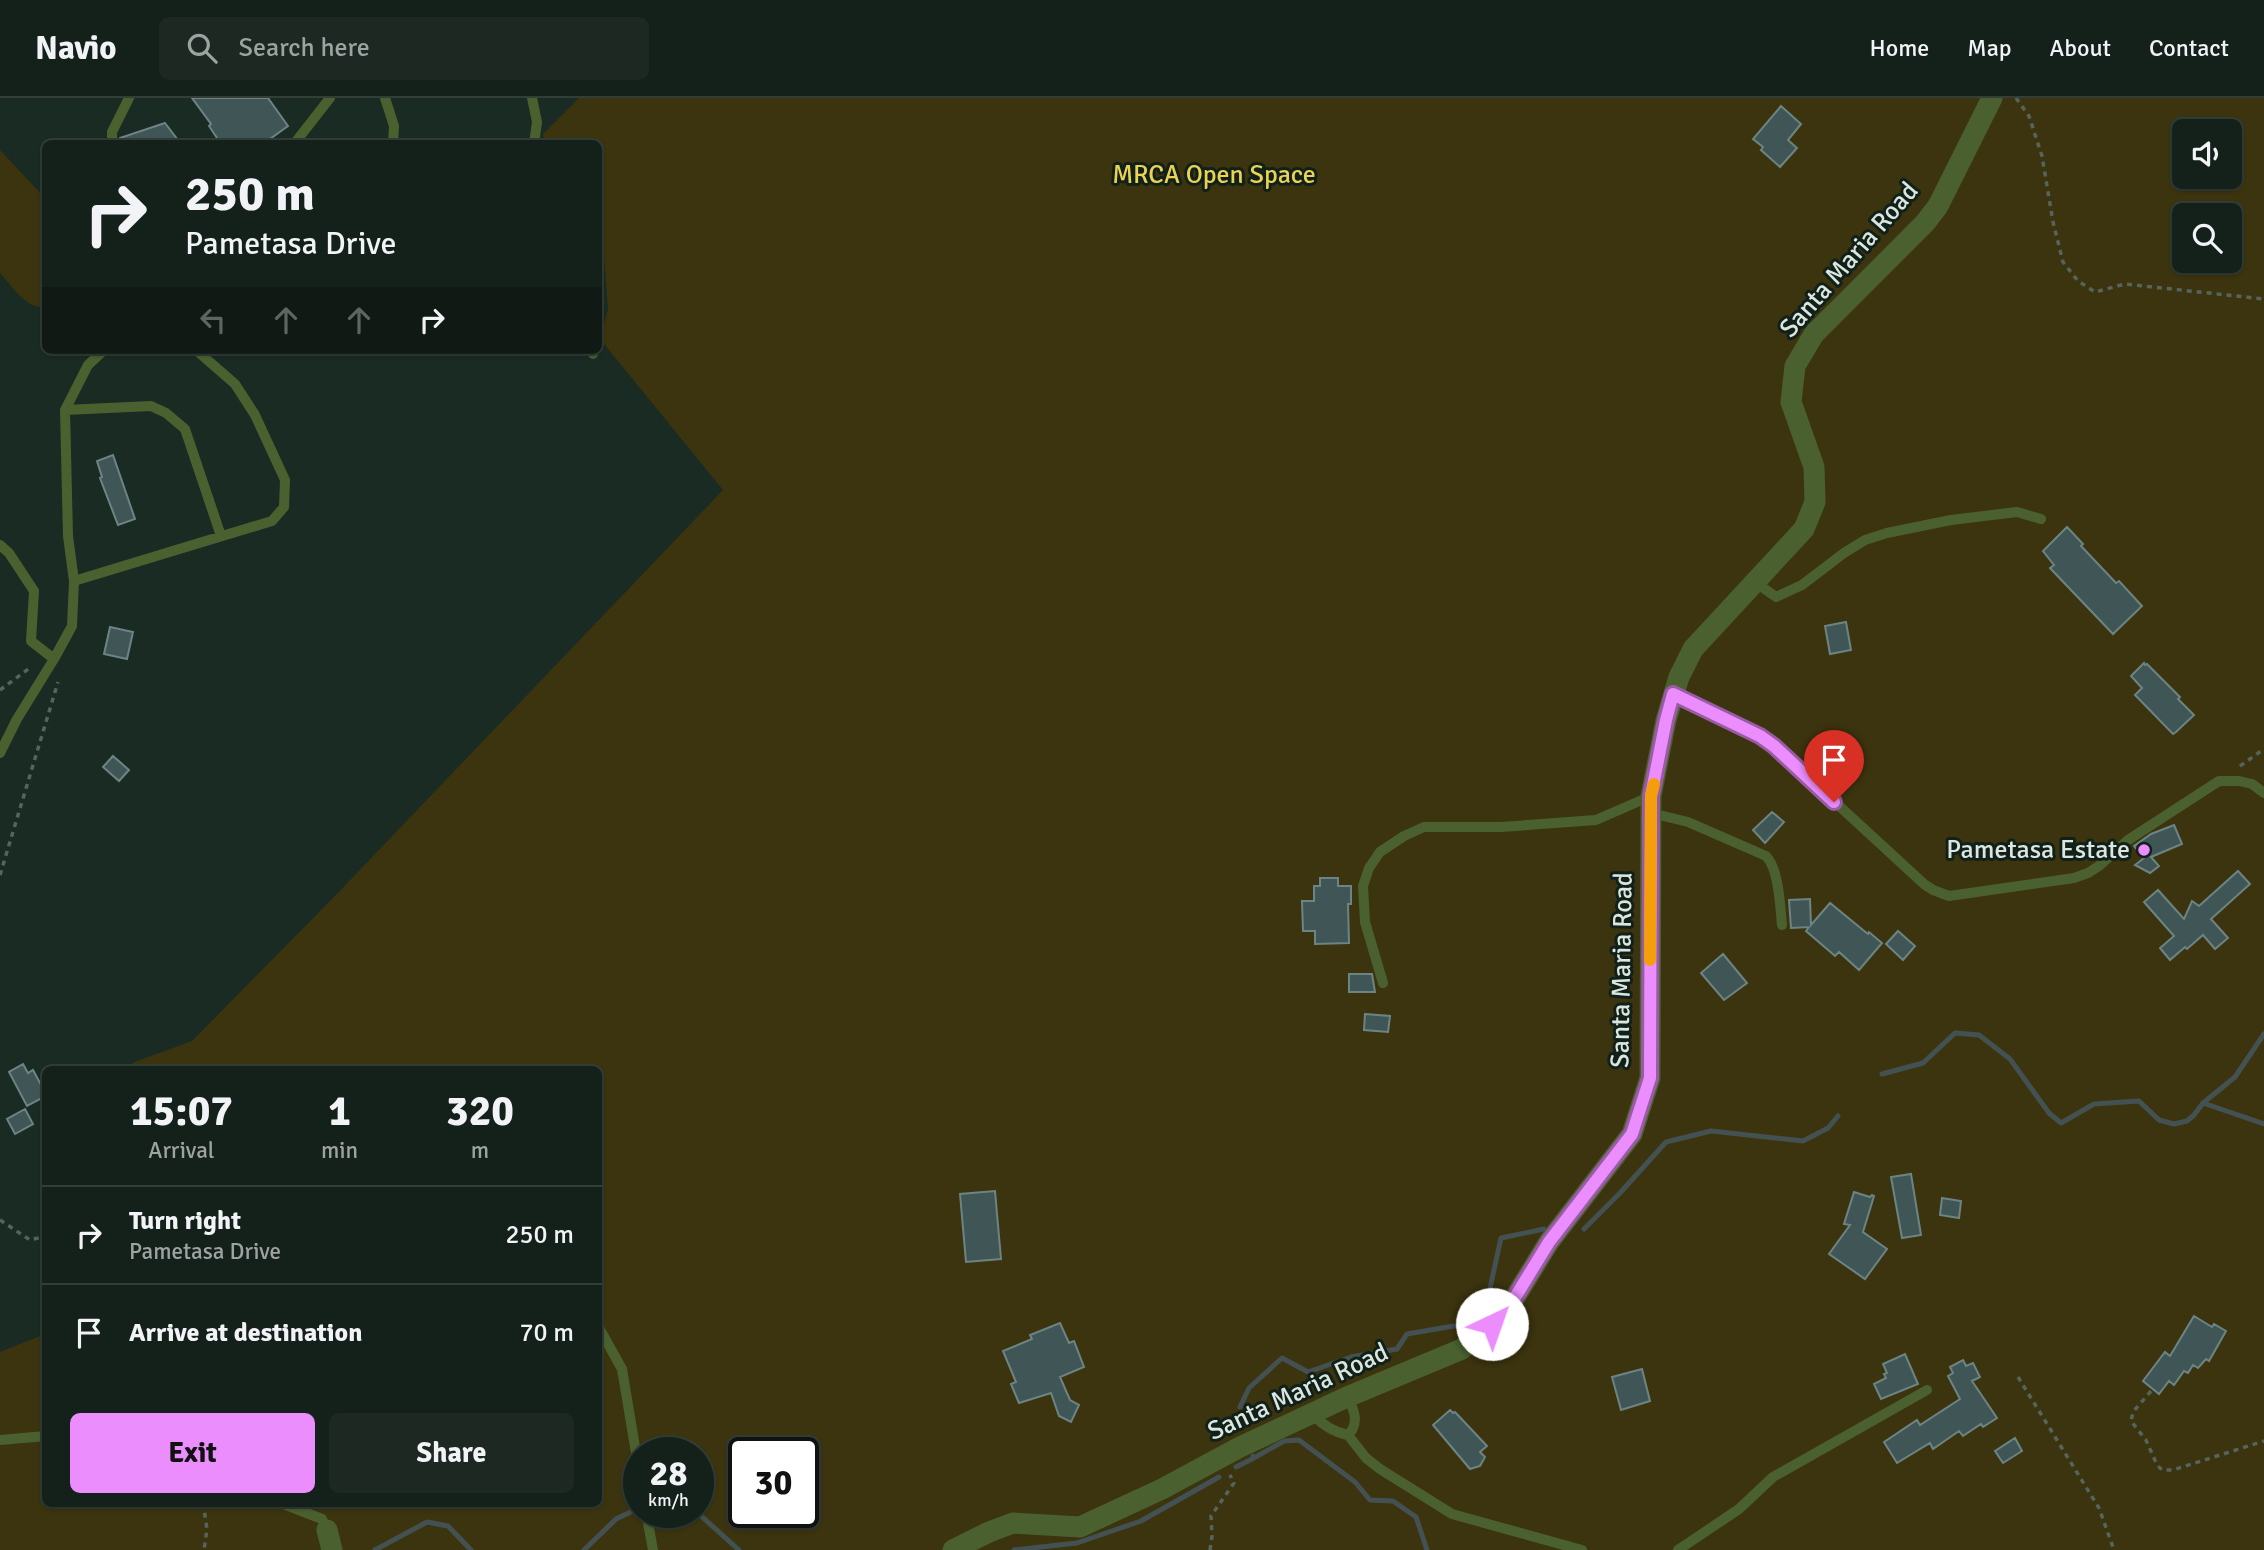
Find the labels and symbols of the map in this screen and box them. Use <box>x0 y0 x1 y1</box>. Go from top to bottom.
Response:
park label: MRCA Open Space <box>1112 159 1316 191</box>
street label: Santa Maria Road <box>1773 176 1925 344</box>
pin <box>1804 730 1864 802</box>
place label: Pametasa Estate <box>1946 834 2130 866</box>
marker: Pametasa Estate <box>2136 842 2152 858</box>
street label: Santa Maria Road <box>1604 872 1640 1068</box>
position arrow <box>1455 1287 1529 1361</box>
street label: Santa Maria Road <box>1203 1336 1393 1448</box>
speed limit sign: 30 <box>728 1437 819 1528</box>

